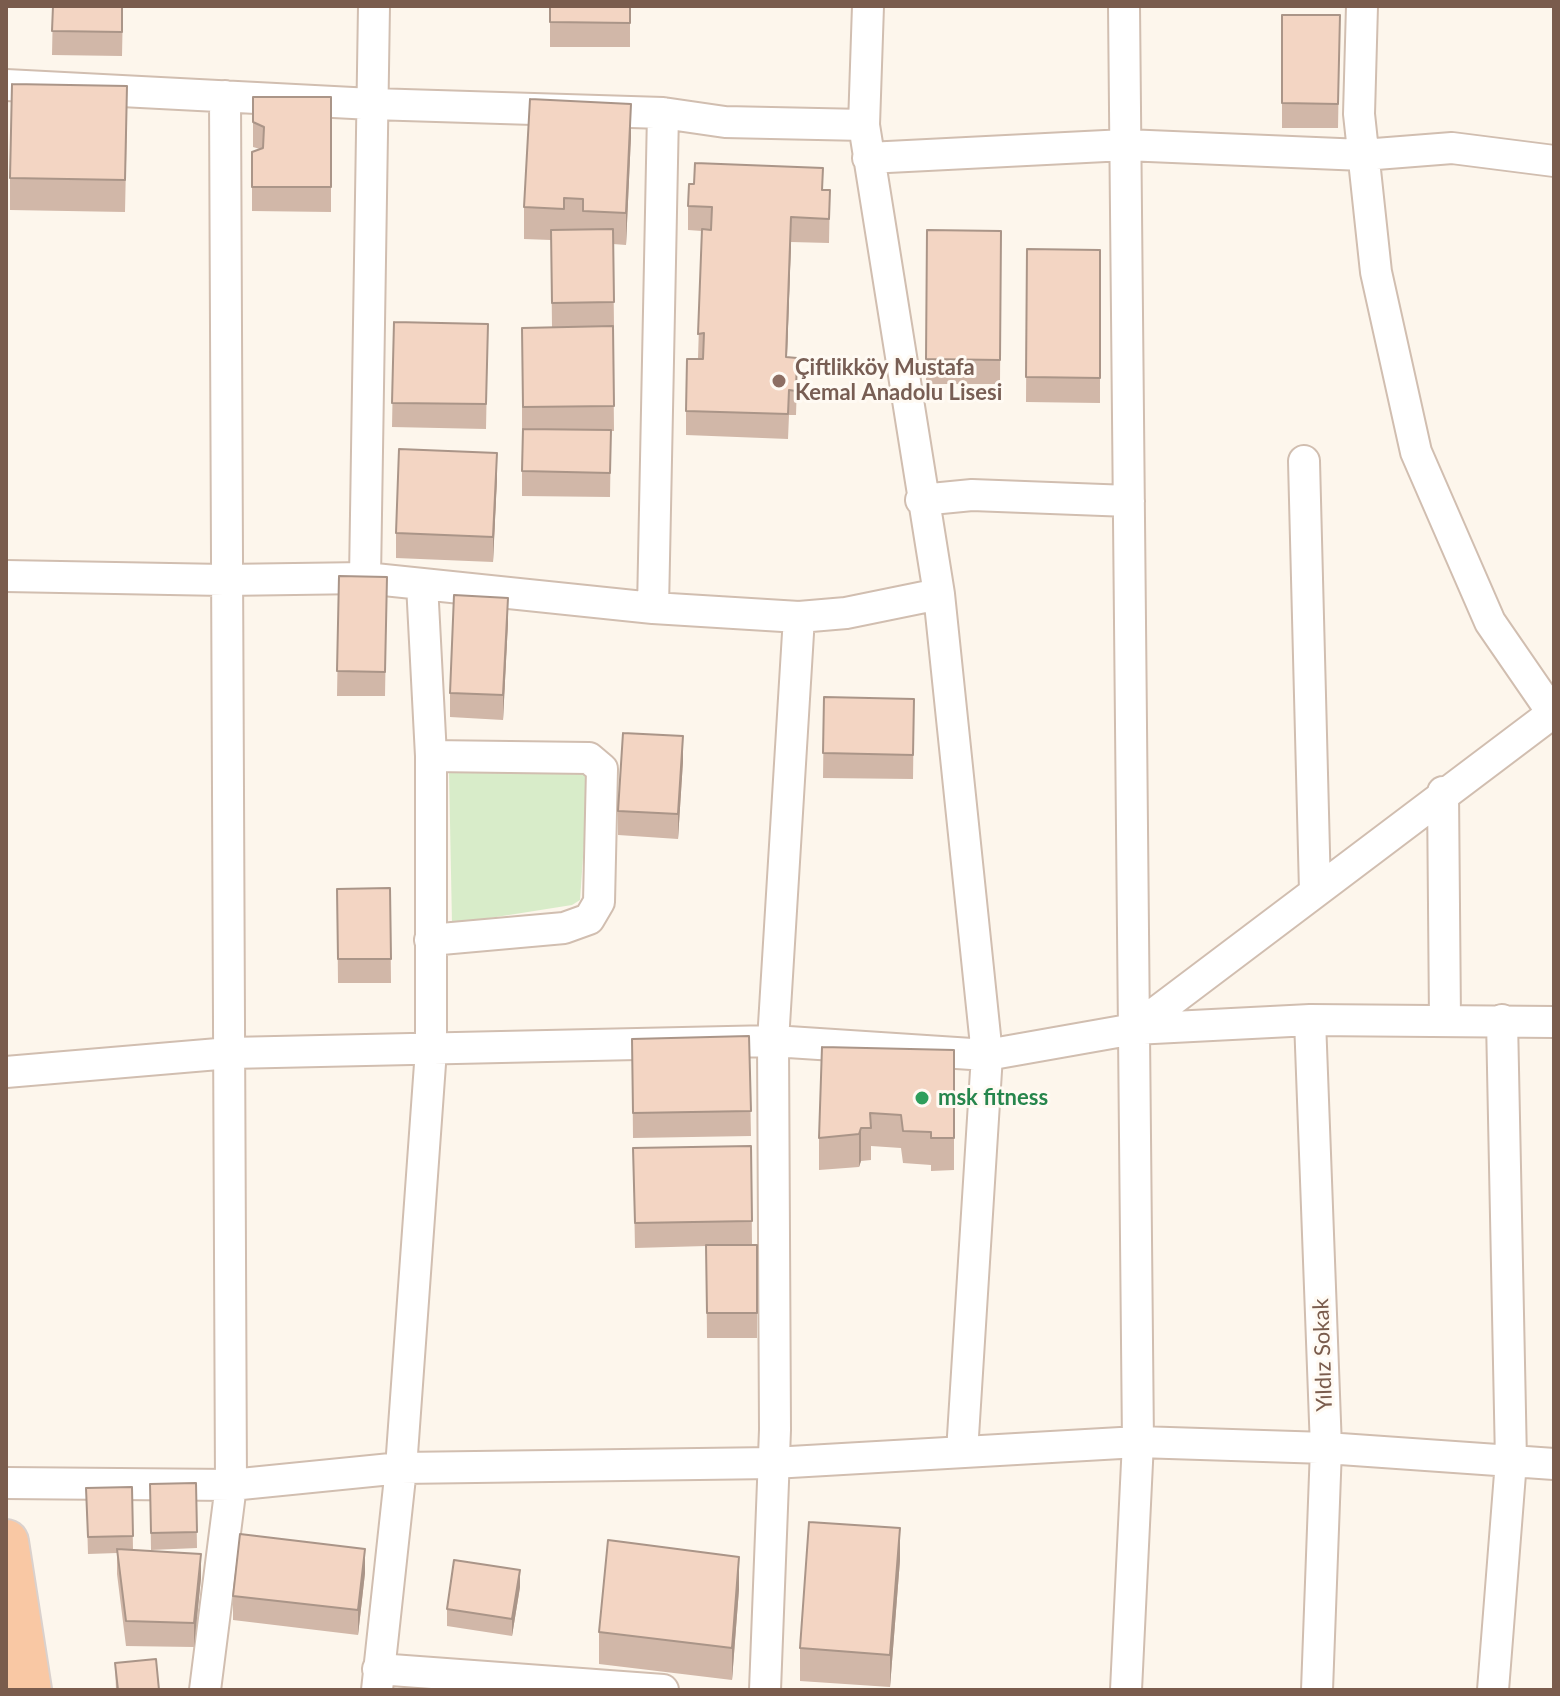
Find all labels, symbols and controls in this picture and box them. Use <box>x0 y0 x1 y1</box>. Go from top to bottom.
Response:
place label: Çiftlikköy Mustafa Kemal Anadolu Lisesi <box>795 355 1002 406</box>
marker: Çiftlikköy Mustafa Kemal Anadolu Lisesi <box>770 372 788 390</box>
place label: msk fitness <box>938 1085 1048 1111</box>
marker: msk fitness <box>913 1089 931 1107</box>
street label: Yıldız Sokak <box>1308 1298 1338 1412</box>

